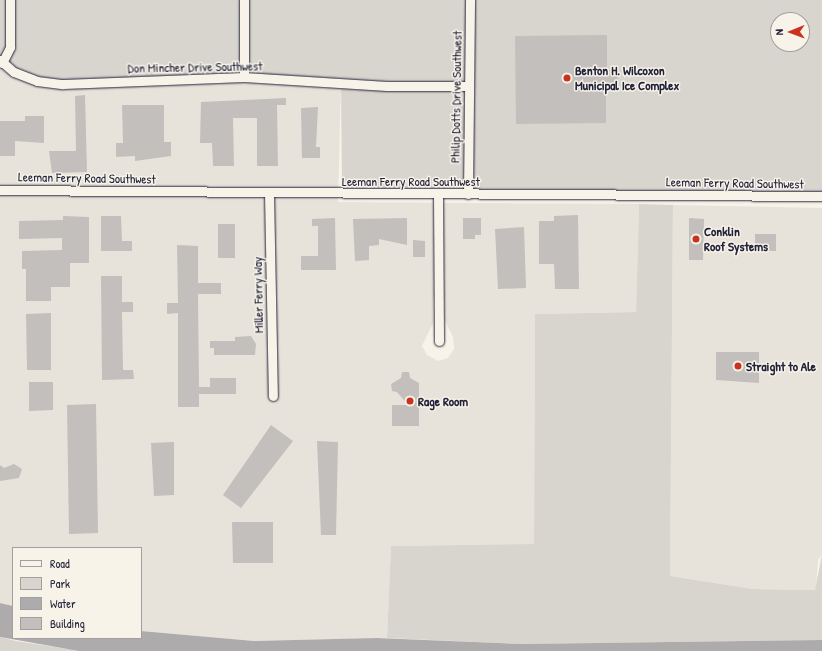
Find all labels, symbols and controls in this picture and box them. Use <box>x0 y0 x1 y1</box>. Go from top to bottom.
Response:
north arrow <box>770 12 810 52</box>
text: N <box>772 29 786 35</box>
street label: Philip Dotts Drive Southwest <box>447 31 465 163</box>
street label: Don Mincher Drive Southwest <box>127 58 263 76</box>
place label: Benton H. Wilcoxon Municipal Ice Complex <box>575 63 679 94</box>
marker: Benton H. Wilcoxon Municipal Ice Complex <box>562 73 572 83</box>
street label: Leeman Ferry Road Southwest <box>18 169 156 187</box>
street label: Leeman Ferry Road Southwest <box>342 173 480 189</box>
street label: Leeman Ferry Road Southwest <box>666 174 804 192</box>
place label: Conklin Roof Systems <box>704 224 768 255</box>
marker: Conklin Roof Systems <box>691 234 701 244</box>
street label: Miller Ferry Way <box>250 257 266 333</box>
place label: Straight to Ale <box>746 358 816 374</box>
marker: Straight to Ale <box>733 361 743 371</box>
place label: Rage Room <box>418 393 468 409</box>
marker: Rage Room <box>405 396 415 406</box>
legend <box>12 547 142 639</box>
text: Road <box>50 555 70 572</box>
text: Park <box>50 575 70 592</box>
text: Water <box>50 595 76 612</box>
text: Building <box>50 615 85 632</box>

